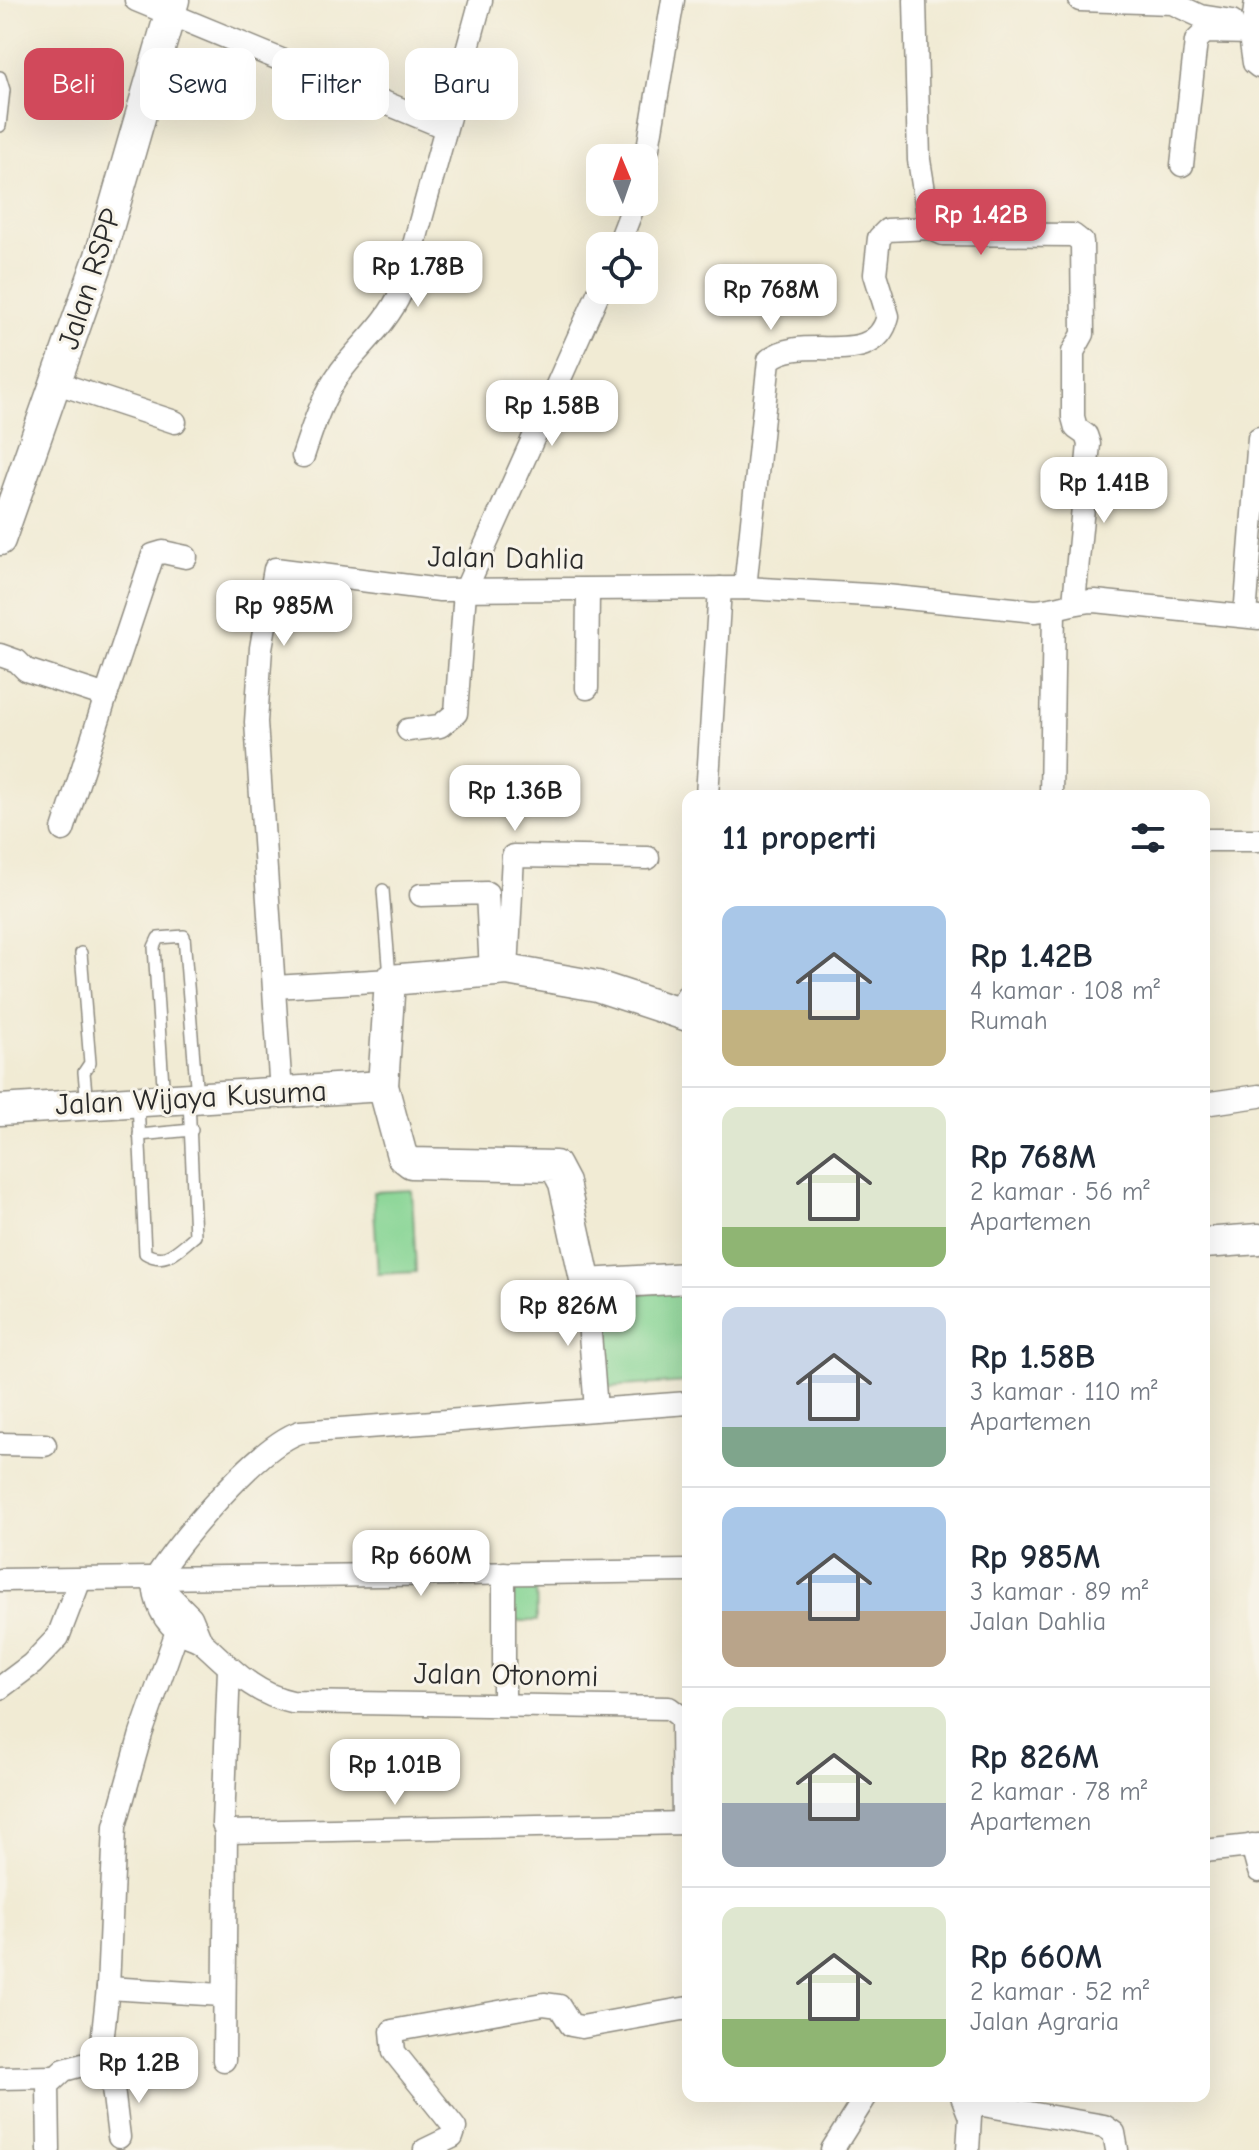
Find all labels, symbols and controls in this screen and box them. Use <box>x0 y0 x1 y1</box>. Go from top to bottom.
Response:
chip: Beli <box>24 48 124 120</box>
chip: Sewa <box>140 48 256 120</box>
chip: Filter <box>272 48 389 120</box>
chip: Baru <box>405 48 518 120</box>
north arrow <box>586 144 658 216</box>
map controls <box>586 144 658 304</box>
pin: Rp 1.42B <box>898 189 1064 257</box>
text: Rp 1.42B <box>934 200 1028 230</box>
street label: Jalan RSPP <box>51 204 129 354</box>
button: locate <box>586 232 658 304</box>
pin: Rp 1.78B <box>335 241 501 309</box>
text: Rp 1.78B <box>371 252 465 282</box>
pin: Rp 768M <box>697 264 845 332</box>
text: Rp 768M <box>723 275 819 305</box>
pin: Rp 1.58B <box>469 380 635 448</box>
text: Rp 1.58B <box>504 391 600 421</box>
pin: Rp 1.41B <box>1021 457 1187 525</box>
text: Rp 1.41B <box>1058 468 1150 498</box>
street label: Jalan Dahlia <box>427 539 585 577</box>
pin: Rp 985M <box>210 580 358 648</box>
text: Rp 985M <box>234 591 334 621</box>
pin: Rp 1.36B <box>432 765 598 833</box>
text: Rp 1.36B <box>467 776 563 806</box>
icon: filters <box>1126 816 1170 860</box>
text: 11 properti <box>722 818 877 858</box>
text: Rp 1.42B <box>970 936 1093 976</box>
icon: home <box>786 938 882 1034</box>
text: 4 kamar · 108 m² <box>970 976 1160 1006</box>
text: Rumah <box>970 1006 1048 1036</box>
street label: Jalan Wijaya Kusuma <box>54 1073 328 1123</box>
text: Rp 768M <box>970 1137 1096 1177</box>
icon: home <box>786 1139 882 1235</box>
text: 2 kamar · 56 m² <box>970 1177 1150 1207</box>
text: Apartemen <box>970 1207 1091 1237</box>
pin: Rp 826M <box>494 1280 642 1348</box>
text: Rp 826M <box>519 1291 617 1321</box>
text: Rp 1.58B <box>970 1337 1095 1377</box>
icon: home <box>786 1339 882 1435</box>
text: 3 kamar · 110 m² <box>970 1377 1158 1407</box>
text: Apartemen <box>970 1407 1091 1437</box>
pin: Rp 660M <box>347 1530 495 1598</box>
text: Rp 985M <box>970 1537 1100 1577</box>
icon: home <box>786 1539 882 1635</box>
text: Rp 660M <box>371 1541 471 1571</box>
text: 3 kamar · 89 m² <box>970 1577 1148 1607</box>
text: Jalan Dahlia <box>970 1607 1106 1637</box>
street label: Jalan Otonomi <box>413 1656 599 1694</box>
text: Rp 826M <box>970 1737 1099 1777</box>
pin: Rp 1.01B <box>312 1739 478 1807</box>
icon: home <box>786 1739 882 1835</box>
text: Rp 1.01B <box>348 1750 442 1780</box>
text: 2 kamar · 78 m² <box>970 1777 1147 1807</box>
text: Apartemen <box>970 1807 1091 1837</box>
text: Rp 660M <box>970 1937 1102 1977</box>
icon: home <box>786 1939 882 2035</box>
text: 2 kamar · 52 m² <box>970 1977 1149 2007</box>
text: Jalan Agraria <box>970 2007 1119 2037</box>
pin: Rp 1.2B <box>65 2037 213 2105</box>
text: Rp 1.2B <box>98 2048 180 2078</box>

